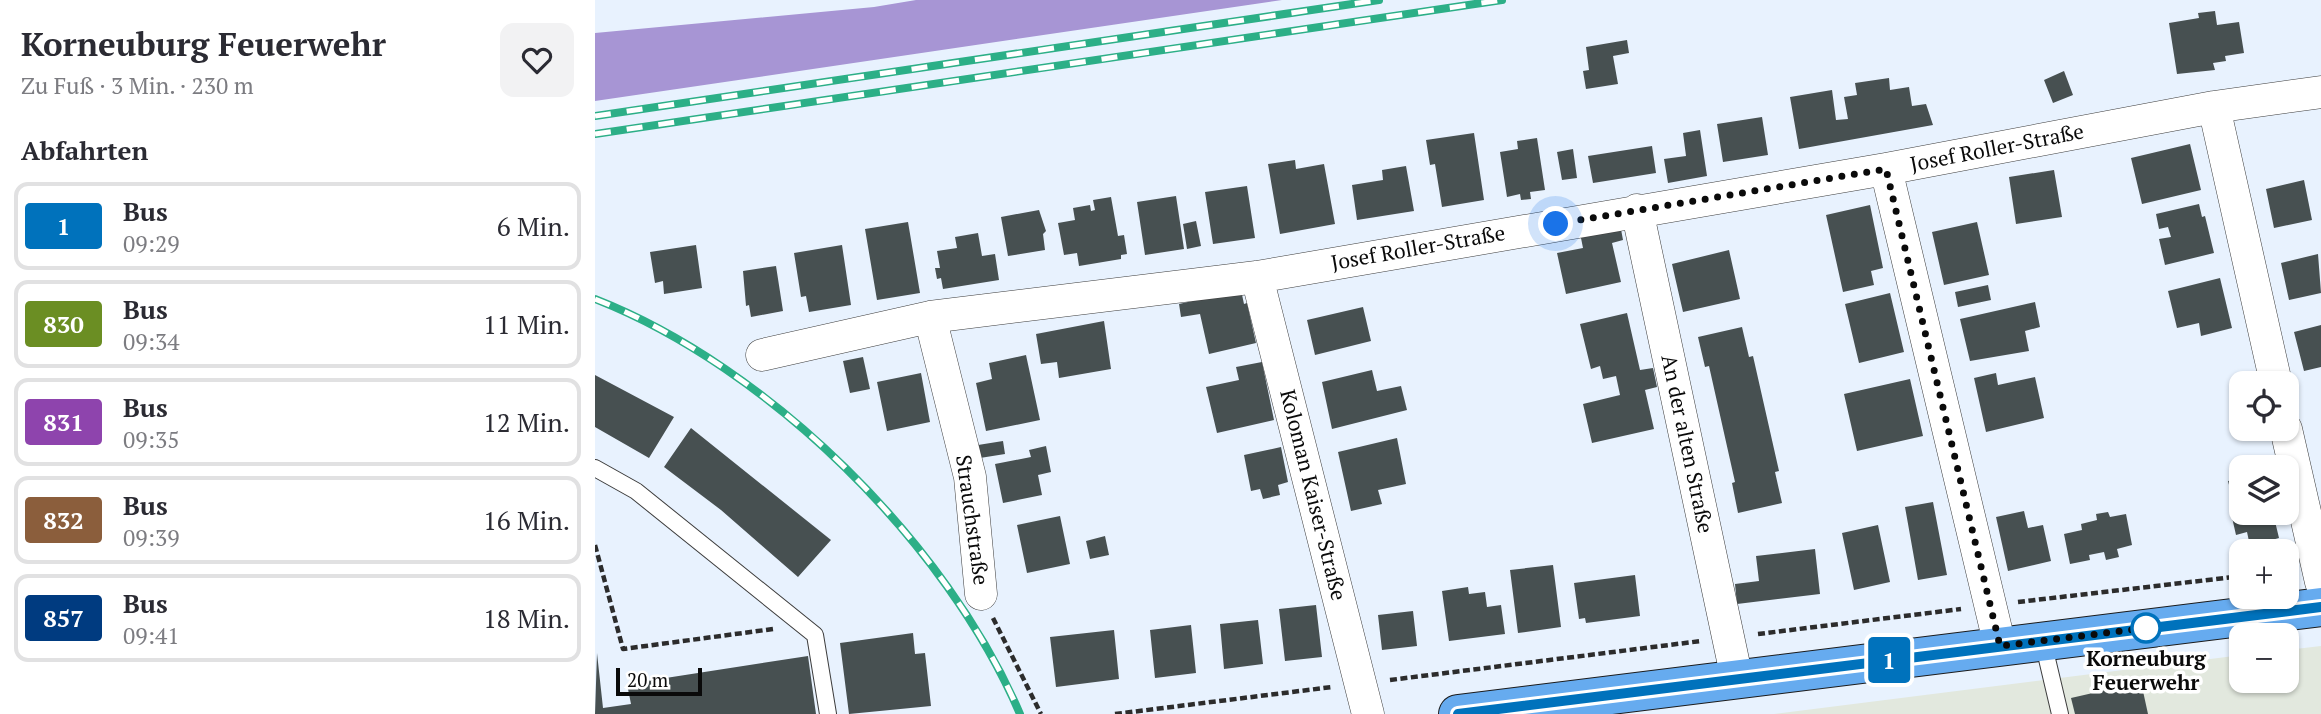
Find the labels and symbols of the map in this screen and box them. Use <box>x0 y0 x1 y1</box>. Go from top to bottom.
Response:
street label: Josef Roller-Straße <box>1908 116 2086 178</box>
your location <box>1538 206 1573 241</box>
street label: Josef Roller-Straße <box>1329 218 1507 276</box>
street label: An der alten Straße <box>1655 352 1721 536</box>
street label: Koloman Kaiser-Straße <box>1274 386 1354 603</box>
street label: Strauchstraße <box>950 453 996 587</box>
marker: Korneuburg Feuerwehr <box>2131 613 2161 643</box>
line badge: 1 <box>1866 637 1912 683</box>
place label: Korneuburg Feuerwehr <box>2086 644 2207 696</box>
scale bar <box>616 665 702 697</box>

